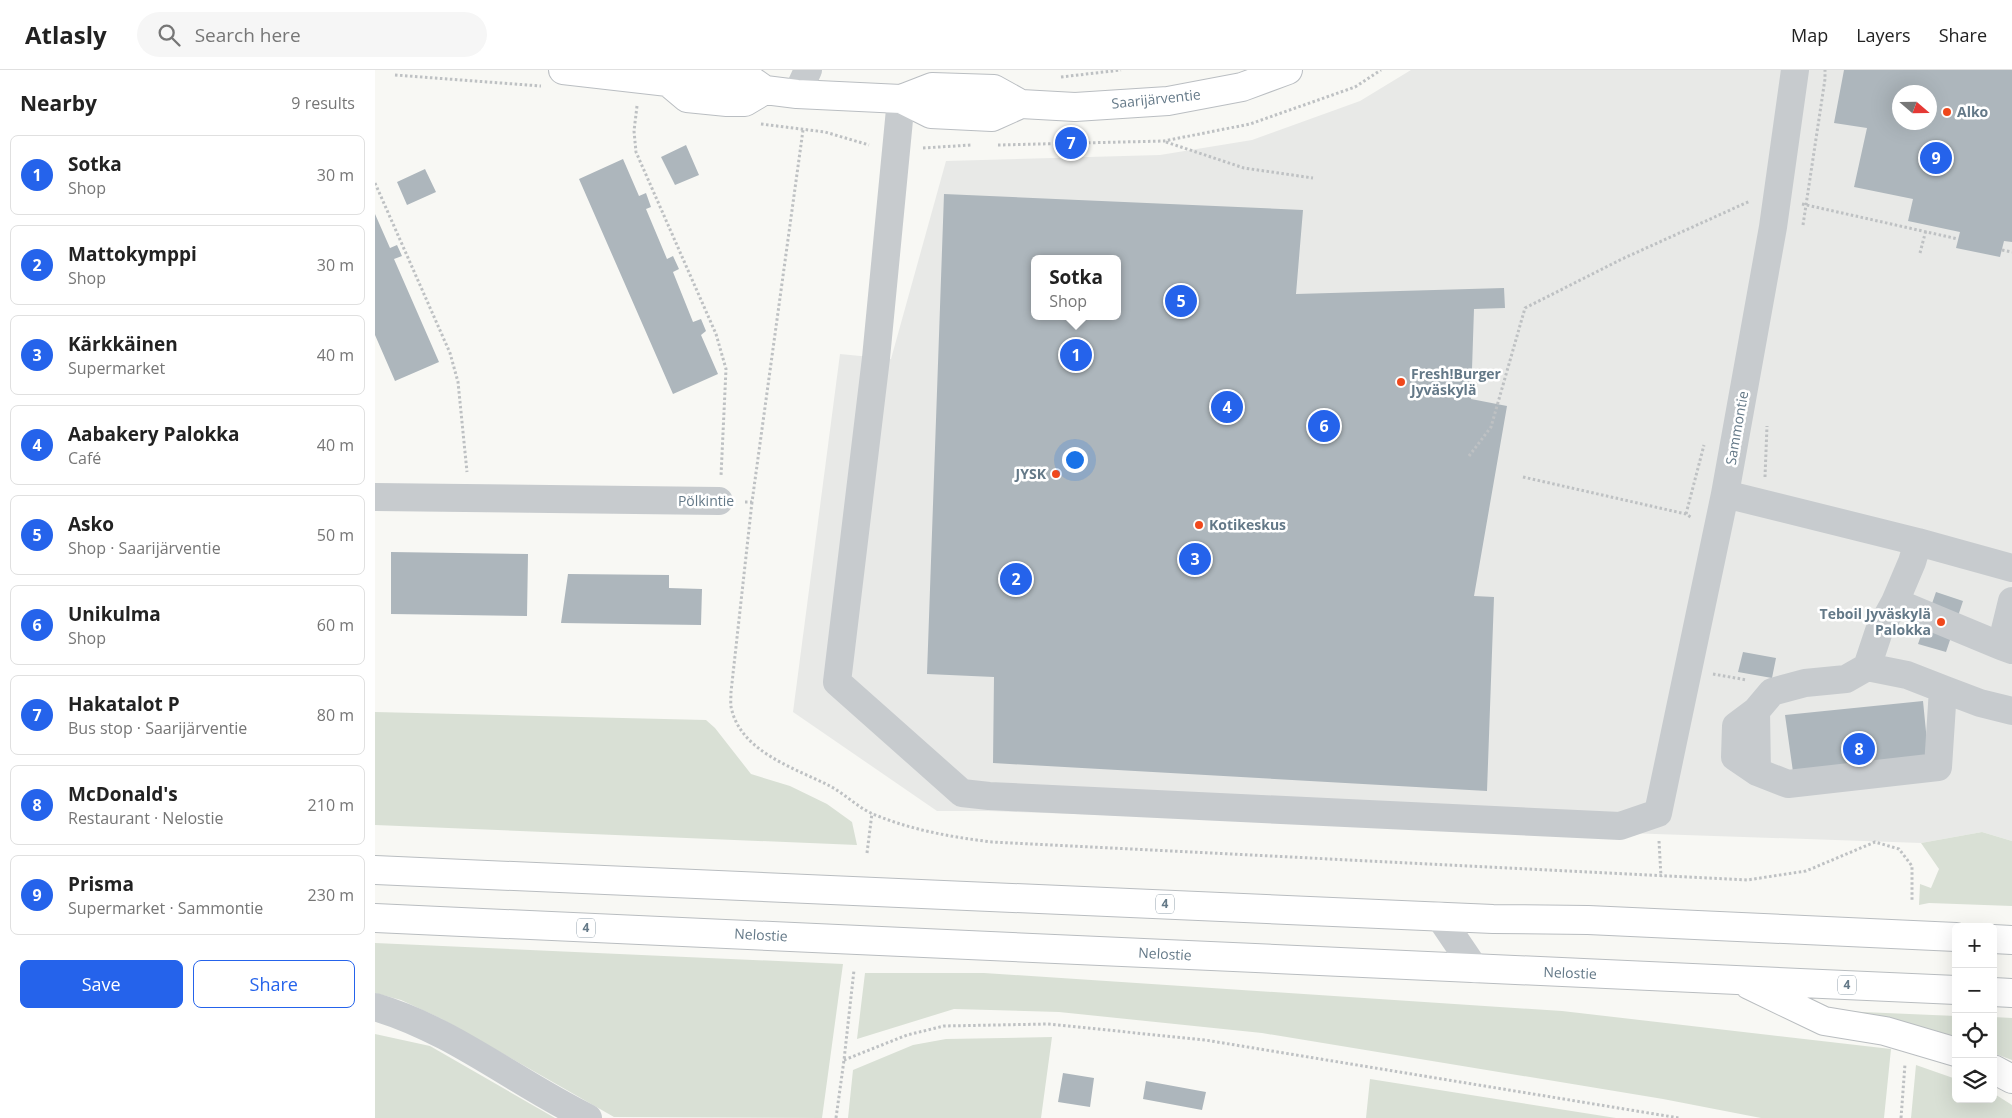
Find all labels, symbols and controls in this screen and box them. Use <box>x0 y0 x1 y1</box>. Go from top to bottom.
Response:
search box <box>137 12 487 57</box>
text: Atlasly <box>25 18 107 51</box>
icon: search <box>155 21 183 49</box>
text: Search here <box>195 22 301 48</box>
text: Map <box>1791 23 1828 47</box>
text: Layers <box>1856 23 1911 47</box>
text: Share <box>1939 23 1987 47</box>
street label: Saarijärventie <box>1111 84 1202 113</box>
north arrow <box>1892 85 1937 130</box>
text: Nearby <box>20 89 97 117</box>
text: 9 results <box>291 92 355 114</box>
place label: Alko <box>1957 102 1989 121</box>
marker: Alko <box>1941 106 1953 118</box>
pin: 7 <box>1055 124 1087 162</box>
pin: 9 <box>1920 139 1952 177</box>
text: Sotka <box>68 151 122 177</box>
text: 1 <box>32 164 42 186</box>
text: 30 m <box>317 164 354 186</box>
text: Shop <box>68 177 106 199</box>
text: Mattokymppi <box>68 241 197 267</box>
text: 2 <box>32 254 42 276</box>
text: 30 m <box>317 254 354 276</box>
popup <box>1031 255 1121 320</box>
text: Sotka <box>1049 264 1103 290</box>
text: Shop <box>68 267 106 289</box>
pin: 5 <box>1165 282 1197 320</box>
text: Shop <box>1049 290 1087 312</box>
text: Kärkkäinen <box>68 331 178 357</box>
pin: 1 <box>1060 336 1092 374</box>
text: 3 <box>32 344 42 366</box>
text: 40 m <box>317 344 354 366</box>
text: Supermarket <box>68 357 165 379</box>
place label: Fresh!Burger Jyväskylä <box>1409 364 1502 399</box>
marker: Fresh!Burger Jyväskylä <box>1395 376 1407 388</box>
pin: 4 <box>1211 388 1243 426</box>
street label: Sammontie <box>1721 389 1752 466</box>
pin: 6 <box>1308 407 1340 445</box>
text: Aabakery Palokka <box>68 421 239 447</box>
text: 4 <box>32 434 42 456</box>
text: 40 m <box>317 434 354 456</box>
text: Café <box>68 447 101 469</box>
your location <box>1062 447 1088 473</box>
place label: JYSK <box>1014 464 1047 483</box>
marker: JYSK <box>1050 468 1062 480</box>
street label: Pölkintie <box>678 491 734 510</box>
text: Asko <box>68 511 114 537</box>
place label: Kotikeskus <box>1209 515 1286 534</box>
marker: Kotikeskus <box>1193 519 1205 531</box>
text: 5 <box>32 524 42 546</box>
text: 50 m <box>317 524 354 546</box>
text: Shop · Saarijärventie <box>68 537 221 559</box>
pin: 3 <box>1179 540 1211 578</box>
pin: 2 <box>1000 560 1032 598</box>
text: Unikulma <box>68 601 161 627</box>
place label: Teboil Jyväskylä Palokka <box>1820 604 1931 639</box>
text: 6 <box>32 614 42 636</box>
text: 60 m <box>317 614 354 636</box>
marker: Teboil Jyväskylä Palokka <box>1935 616 1947 628</box>
text: Shop <box>68 627 106 649</box>
text: Hakatalot P <box>68 691 180 717</box>
text: 7 <box>32 704 42 726</box>
text: 80 m <box>317 704 354 726</box>
text: Bus stop · Saarijärventie <box>68 717 247 739</box>
pin: 8 <box>1843 730 1875 768</box>
text: McDonald's <box>68 781 178 807</box>
text: 8 <box>32 794 42 816</box>
text: 210 m <box>308 794 354 816</box>
text: Restaurant · Nelostie <box>68 807 223 829</box>
text: Prisma <box>68 871 134 897</box>
text: 9 <box>32 884 42 906</box>
text: 230 m <box>308 884 354 906</box>
road number: 4 <box>1156 894 1174 914</box>
text: Supermarket · Sammontie <box>68 897 263 919</box>
road number: 4 <box>577 918 595 938</box>
map controls <box>1952 923 1997 1103</box>
button: + <box>1952 923 1997 968</box>
street label: Nelostie <box>734 924 788 945</box>
street label: Nelostie <box>1138 943 1192 964</box>
button: Save <box>20 960 183 1008</box>
button: Share <box>193 960 355 1008</box>
street label: Nelostie <box>1543 962 1597 983</box>
button: − <box>1952 968 1997 1013</box>
road number: 4 <box>1838 976 1856 994</box>
button: locate <box>1952 1013 1997 1058</box>
button: layers <box>1952 1058 1997 1103</box>

